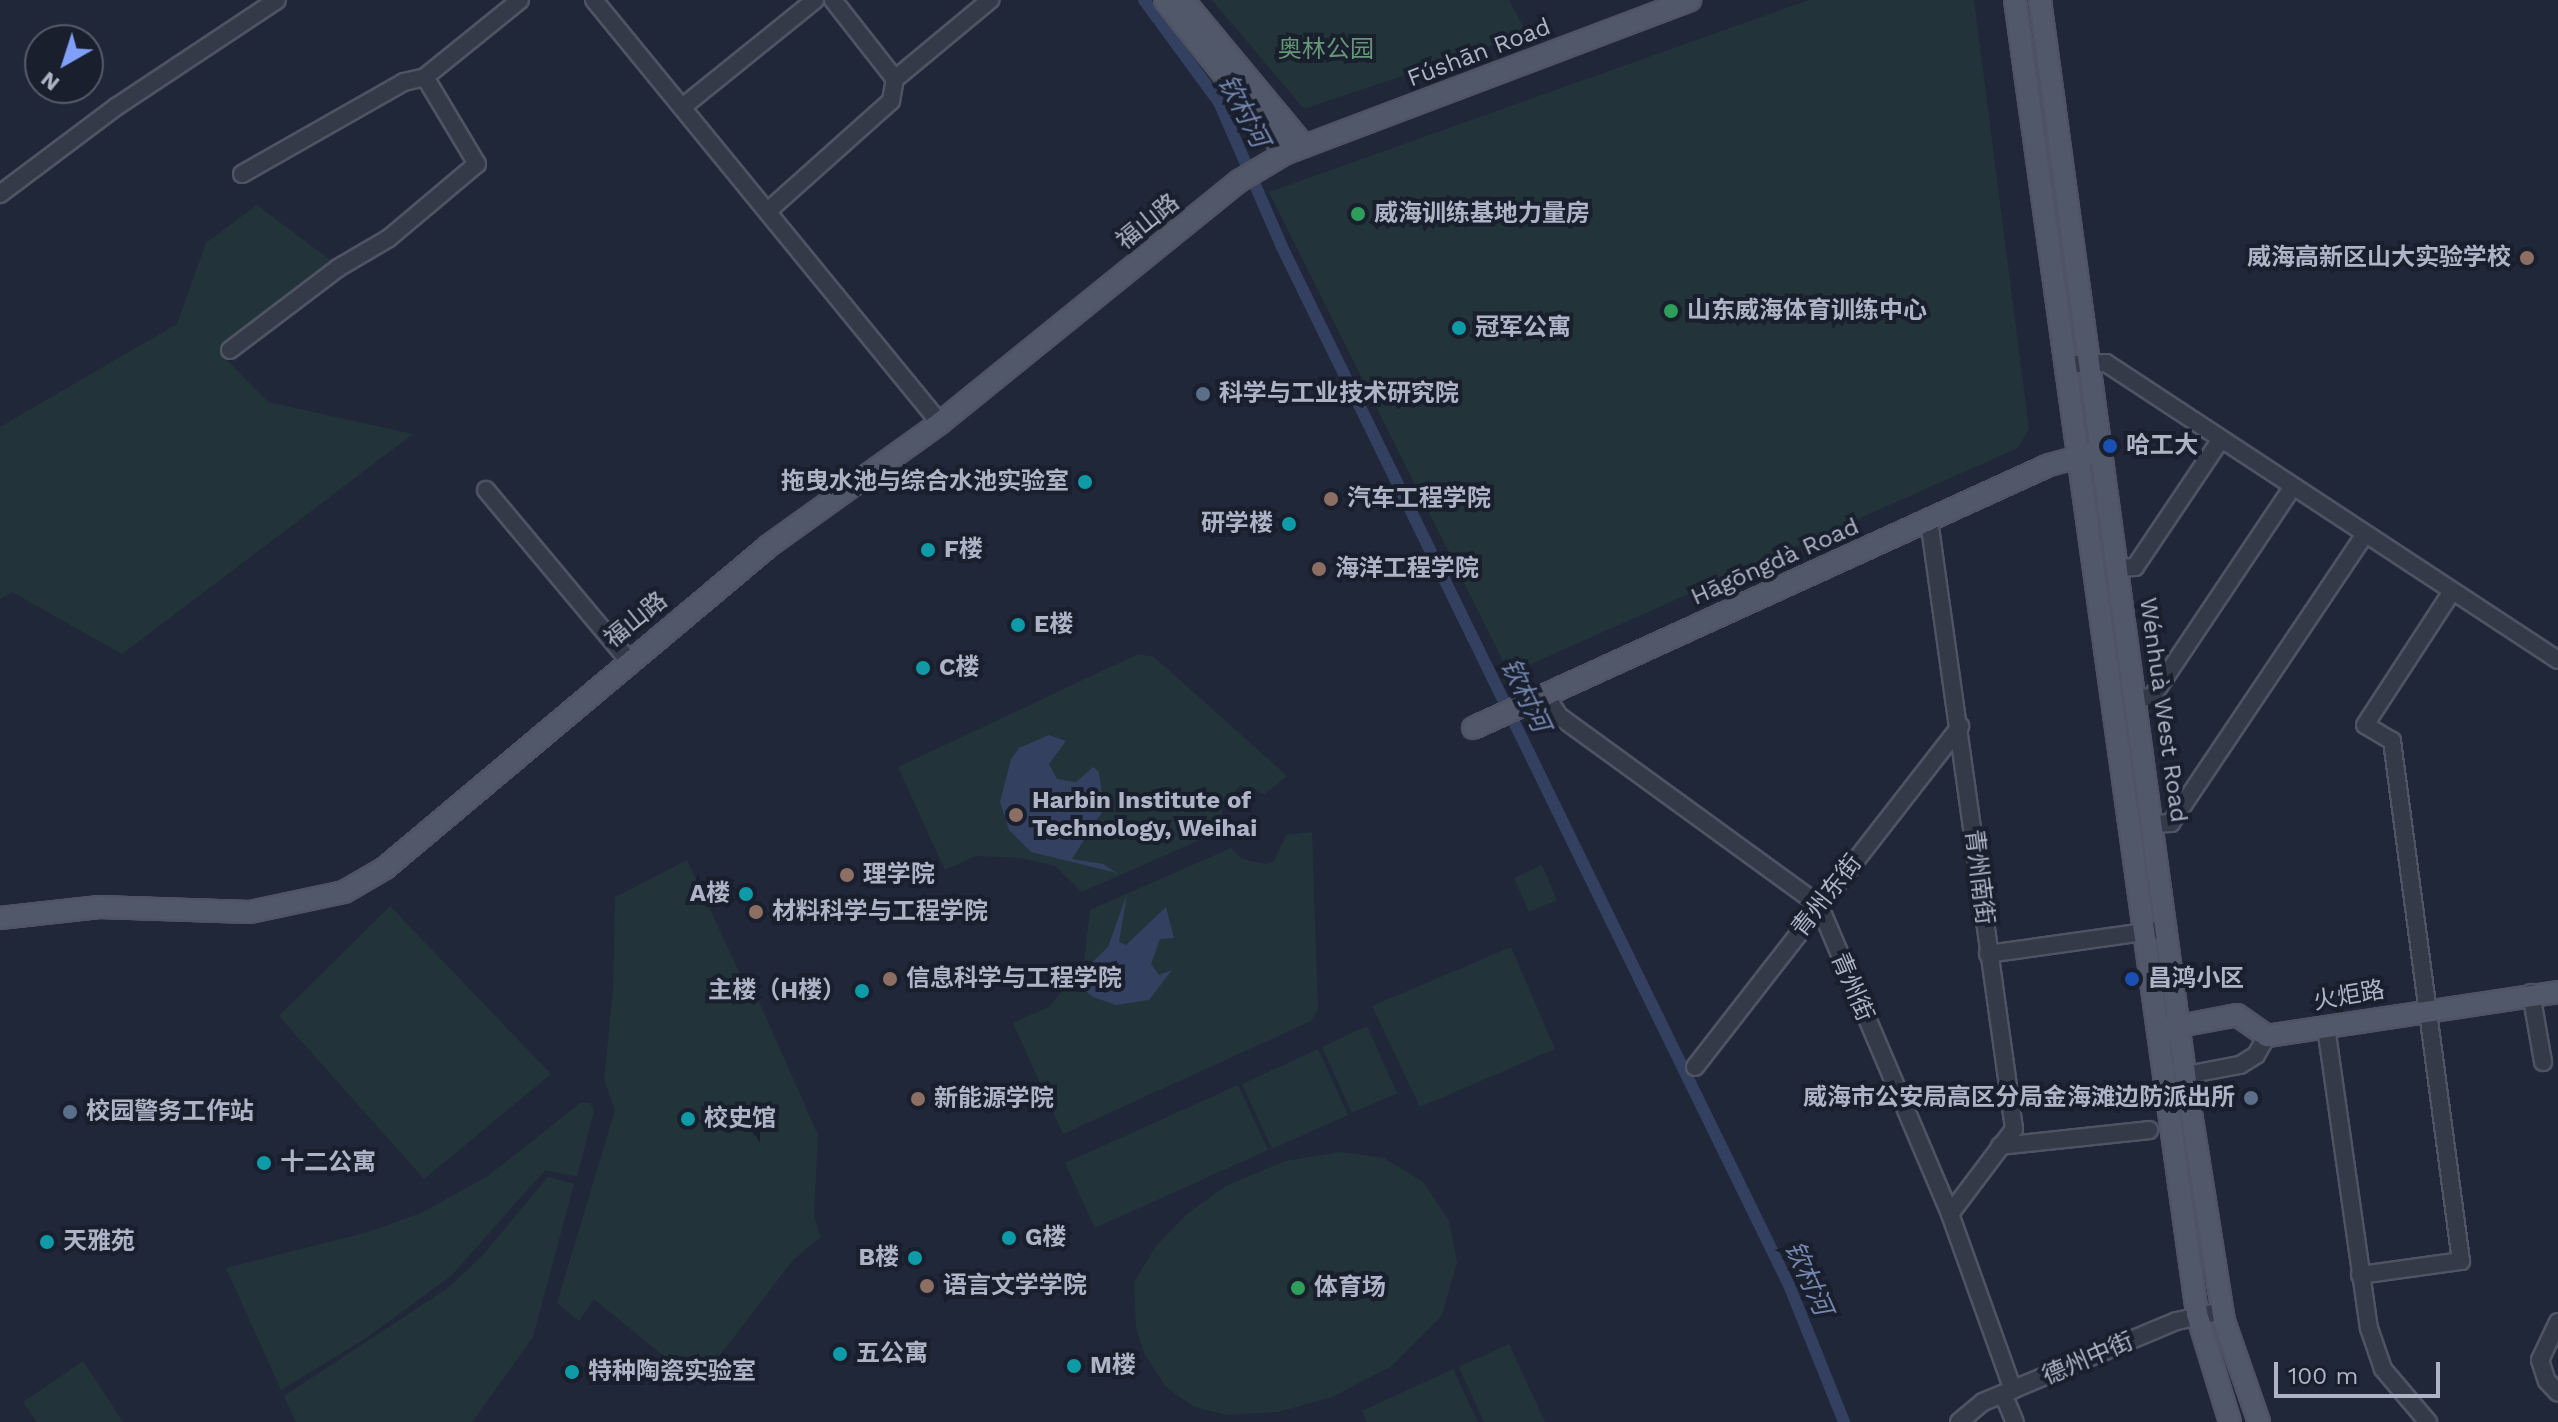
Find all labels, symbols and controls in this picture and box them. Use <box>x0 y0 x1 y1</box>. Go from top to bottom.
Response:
street label: Fúshān Road <box>1403 12 1555 94</box>
north arrow <box>24 24 104 104</box>
park label: 奥林公园 <box>1278 36 1374 64</box>
text: N <box>36 67 64 96</box>
water label: 钦村河 <box>1211 69 1275 153</box>
street label: 福山路 <box>1111 188 1185 256</box>
place label: 威海训练基地力量房 <box>1374 200 1590 228</box>
marker: 威海训练基地力量房 <box>1349 205 1367 223</box>
place label: 威海高新区山大实验学校 <box>2247 244 2511 272</box>
marker: 威海高新区山大实验学校 <box>2518 249 2536 267</box>
place label: 山东威海体育训练中心 <box>1687 297 1927 325</box>
marker: 山东威海体育训练中心 <box>1662 302 1680 320</box>
place label: 冠军公寓 <box>1475 314 1571 342</box>
marker: 冠军公寓 <box>1450 319 1468 337</box>
place label: 科学与工业技术研究院 <box>1219 380 1459 408</box>
marker: 科学与工业技术研究院 <box>1194 385 1212 403</box>
place label: 哈工大 <box>2126 432 2198 460</box>
marker: 哈工大 <box>2101 437 2119 455</box>
place label: 拖曳水池与综合水池实验室 <box>781 468 1069 496</box>
marker: 拖曳水池与综合水池实验室 <box>1076 473 1094 491</box>
place label: 汽车工程学院 <box>1347 485 1491 513</box>
marker: 汽车工程学院 <box>1322 490 1340 508</box>
place label: 研学楼 <box>1201 510 1273 538</box>
street label: Hāgōngdà Road <box>1686 512 1864 612</box>
marker: 研学楼 <box>1280 515 1298 533</box>
place label: F楼 <box>944 536 983 564</box>
marker: F楼 <box>919 541 937 559</box>
place label: 海洋工程学院 <box>1335 555 1479 583</box>
marker: 海洋工程学院 <box>1310 560 1328 578</box>
street label: 福山路 <box>599 586 673 654</box>
street label: Wénhuà West Road <box>2133 595 2193 825</box>
place label: E楼 <box>1034 611 1073 639</box>
marker: E楼 <box>1009 616 1027 634</box>
water label: 钦村河 <box>1494 653 1556 737</box>
place label: C楼 <box>939 654 979 682</box>
marker: C楼 <box>914 659 932 677</box>
place label: Harbin Institute of Technology, Weihai <box>1032 787 1258 843</box>
marker: Harbin Institute of Technology, Weihai <box>1007 806 1025 824</box>
street label: 青州南街 <box>1959 828 1999 926</box>
street label: 青州东街 <box>1786 849 1868 943</box>
place label: 理学院 <box>863 861 935 889</box>
marker: 理学院 <box>838 866 856 884</box>
place label: A楼 <box>690 880 730 908</box>
marker: A楼 <box>737 885 755 903</box>
place label: 材料科学与工程学院 <box>772 898 988 926</box>
marker: 材料科学与工程学院 <box>747 903 765 921</box>
street label: 青州街 <box>1825 948 1879 1026</box>
place label: 信息科学与工程学院 <box>906 965 1122 993</box>
place label: 昌鸿小区 <box>2148 965 2244 993</box>
marker: 信息科学与工程学院 <box>881 970 899 988</box>
marker: 昌鸿小区 <box>2123 970 2141 988</box>
street label: 火炬路 <box>2311 976 2387 1016</box>
place label: 主楼（H楼） <box>708 977 846 1005</box>
marker: 主楼（H楼） <box>853 982 871 1000</box>
place label: 威海市公安局高区分局金海滩边防派出所 <box>1803 1084 2235 1112</box>
place label: 新能源学院 <box>934 1085 1054 1113</box>
marker: 威海市公安局高区分局金海滩边防派出所 <box>2242 1089 2260 1107</box>
marker: 新能源学院 <box>909 1090 927 1108</box>
place label: 校园警务工作站 <box>86 1098 254 1126</box>
marker: 校园警务工作站 <box>61 1103 79 1121</box>
place label: 校史馆 <box>704 1105 776 1133</box>
marker: 校史馆 <box>679 1110 697 1128</box>
place label: 十二公寓 <box>280 1149 376 1177</box>
marker: 十二公寓 <box>255 1154 273 1172</box>
place label: G楼 <box>1025 1224 1066 1252</box>
place label: 天雅苑 <box>63 1228 135 1256</box>
marker: G楼 <box>1000 1229 1018 1247</box>
marker: 天雅苑 <box>38 1233 56 1251</box>
water label: 钦村河 <box>1778 1236 1838 1320</box>
place label: B楼 <box>859 1244 899 1272</box>
marker: B楼 <box>906 1249 924 1267</box>
place label: 语言文学学院 <box>943 1272 1087 1300</box>
place label: 体育场 <box>1314 1274 1386 1302</box>
marker: 语言文学学院 <box>918 1277 936 1295</box>
marker: 体育场 <box>1289 1279 1307 1297</box>
street label: 德州中街 <box>2038 1327 2138 1391</box>
place label: 五公寓 <box>856 1340 928 1368</box>
marker: 五公寓 <box>831 1345 849 1363</box>
scale bar <box>2278 1346 2444 1396</box>
place label: M楼 <box>1090 1352 1136 1380</box>
marker: M楼 <box>1065 1357 1083 1375</box>
place label: 特种陶瓷实验室 <box>588 1358 756 1386</box>
text: 100 m <box>2288 1362 2358 1390</box>
marker: 特种陶瓷实验室 <box>563 1363 581 1381</box>

